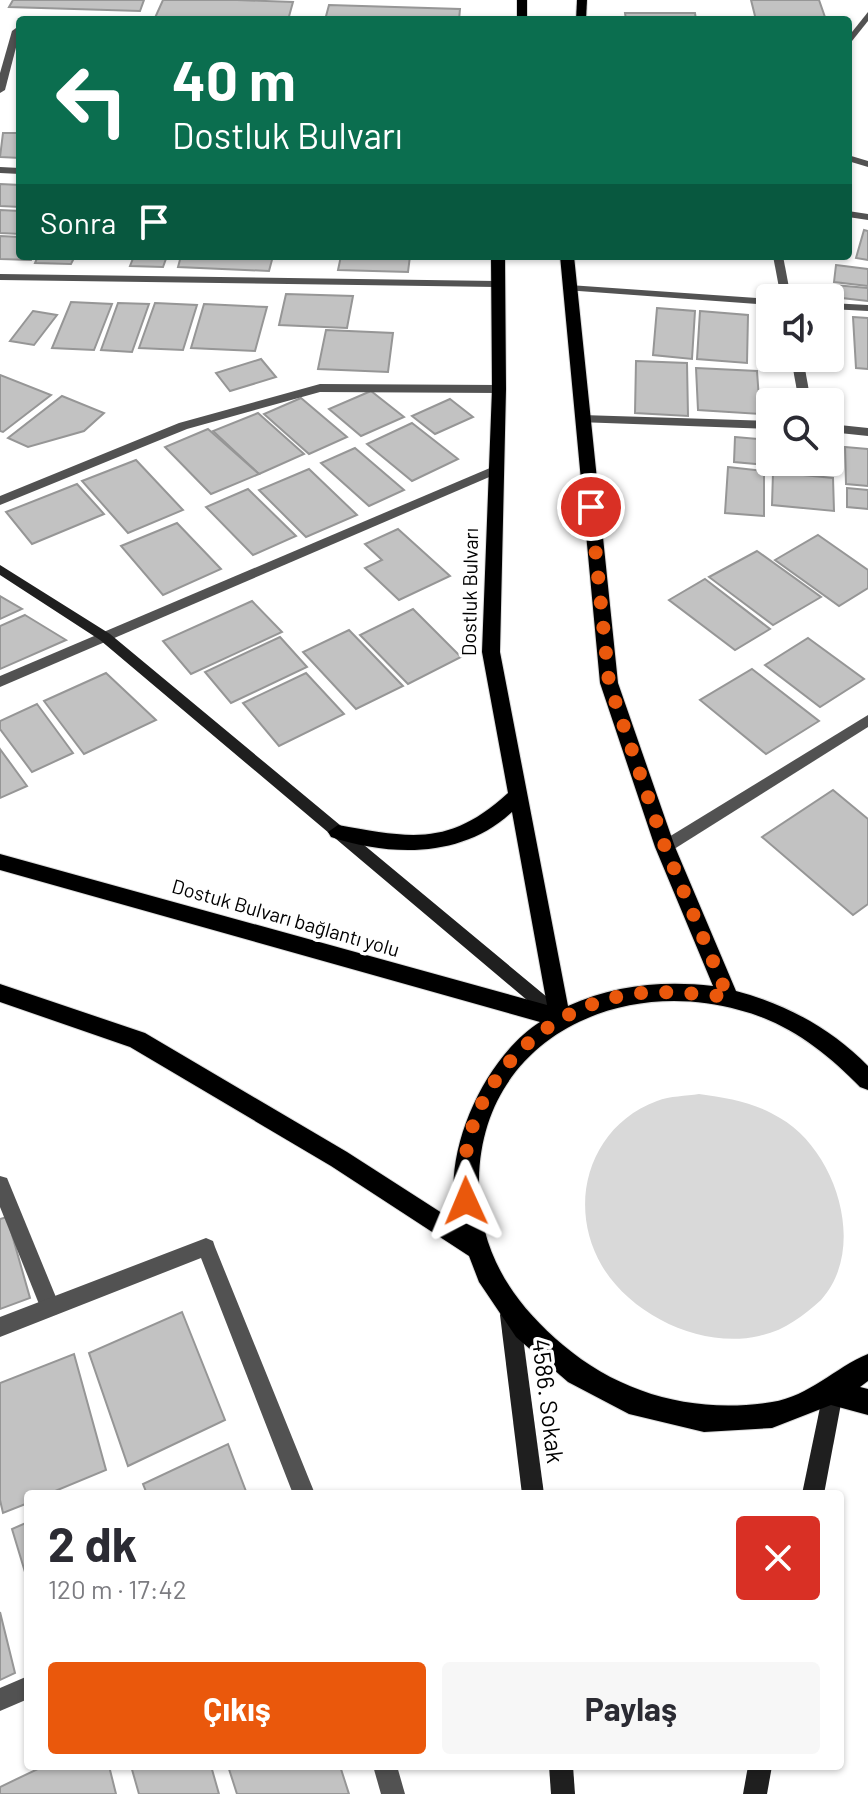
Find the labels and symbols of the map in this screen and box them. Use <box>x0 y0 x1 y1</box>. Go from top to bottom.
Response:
pin <box>557 473 625 541</box>
street label: Dostluk Bulvarı <box>456 528 482 656</box>
street label: Dostuk Bulvarı bağlantı yolu <box>169 873 403 961</box>
position arrow <box>424 1159 508 1243</box>
street label: 4586. Sokak <box>527 1337 571 1465</box>

